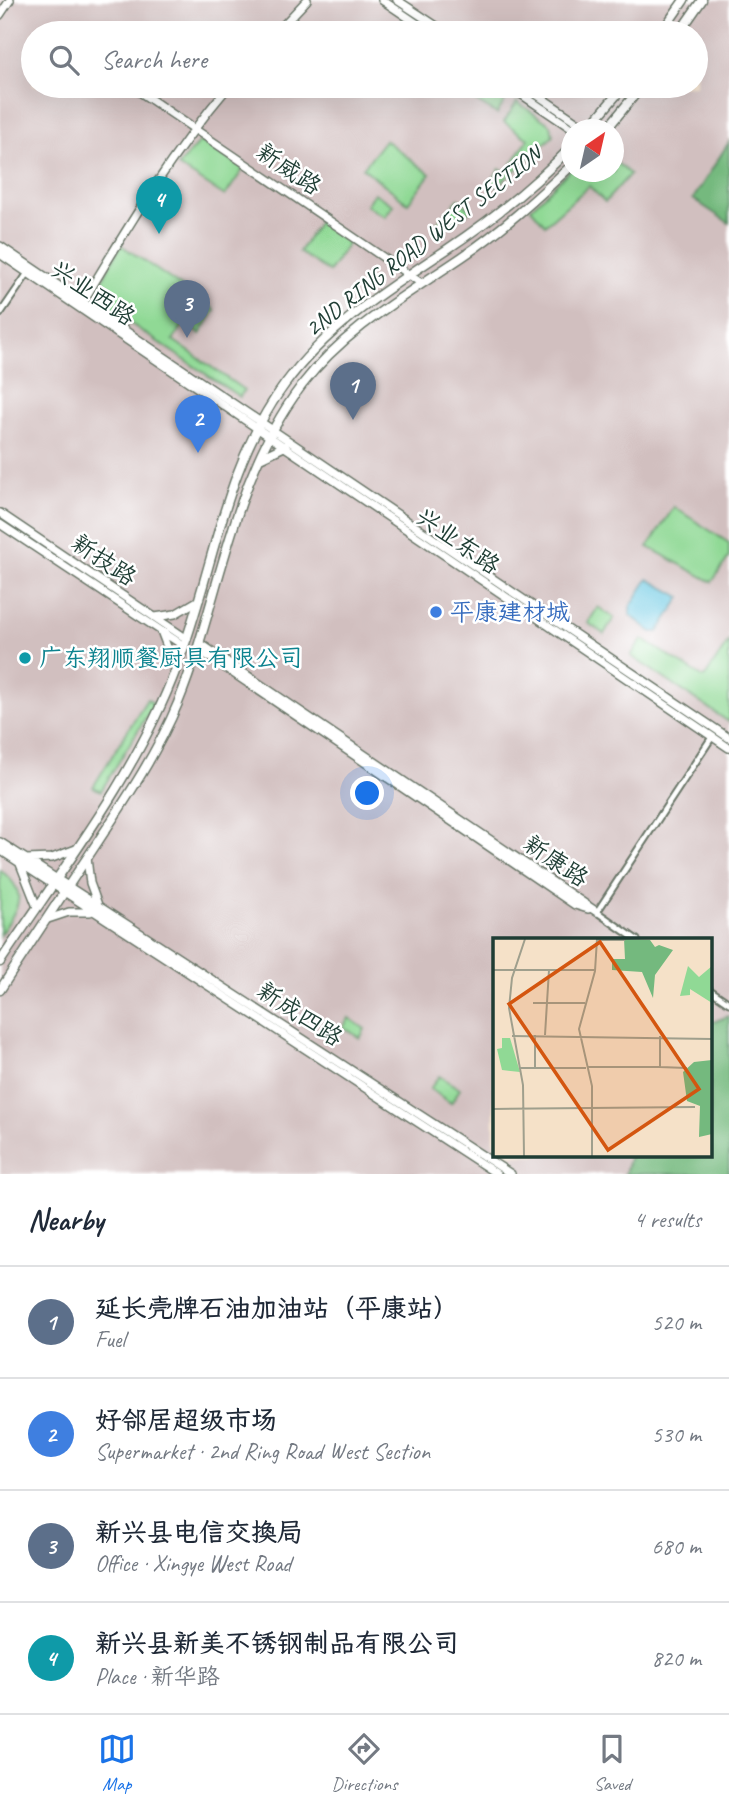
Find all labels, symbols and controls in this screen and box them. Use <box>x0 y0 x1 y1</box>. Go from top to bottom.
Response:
search box <box>21 21 708 98</box>
icon: search <box>45 41 83 79</box>
text: Search here <box>101 43 207 76</box>
north arrow <box>561 119 624 182</box>
street label: 新威路 <box>251 136 327 202</box>
street label: 2ND RING ROAD WEST SECTION <box>299 137 550 343</box>
pin: 4 <box>136 176 182 234</box>
street label: 兴业西路 <box>45 254 141 332</box>
pin: 3 <box>164 280 210 338</box>
pin: 1 <box>330 362 376 420</box>
pin: 2 <box>175 395 221 453</box>
street label: 兴业东路 <box>410 501 506 581</box>
street label: 新技路 <box>66 527 142 593</box>
place label: 平康建材城 <box>450 597 570 627</box>
marker: 平康建材城 <box>428 604 444 620</box>
place label: 广东翔顺餐厨具有限公司 <box>39 643 303 673</box>
marker: 广东翔顺餐厨具有限公司 <box>17 650 33 666</box>
your location <box>350 776 384 810</box>
street label: 新康路 <box>518 828 594 894</box>
inset map <box>493 938 712 1156</box>
street label: 新成四路 <box>252 975 348 1053</box>
text: Nearby <box>28 1201 104 1239</box>
text: 4 results <box>634 1205 701 1234</box>
text: 延长壳牌石油加油站（平康站） <box>95 1292 459 1325</box>
text: 1 <box>46 1308 56 1337</box>
text: 520 m <box>652 1308 701 1337</box>
text: Fuel <box>95 1325 125 1354</box>
text: 好邻居超级市场 <box>95 1404 277 1437</box>
text: 2 <box>46 1420 56 1449</box>
text: 530 m <box>652 1420 701 1449</box>
text: Supermarket · 2nd Ring Road West Section <box>95 1437 430 1466</box>
text: 新兴县电信交换局 <box>95 1516 303 1549</box>
text: 3 <box>46 1532 56 1561</box>
text: 680 m <box>652 1532 701 1561</box>
text: Office · Xingye West Road <box>95 1549 291 1578</box>
text: 新兴县新美不锈钢制品有限公司 <box>95 1627 459 1660</box>
text: 4 <box>46 1644 56 1673</box>
text: 820 m <box>652 1644 701 1673</box>
text: Place · 新华路 <box>95 1662 220 1691</box>
tab: Map <box>98 1730 136 1796</box>
tab: Directions <box>331 1730 398 1796</box>
tab: Saved <box>593 1730 631 1796</box>

